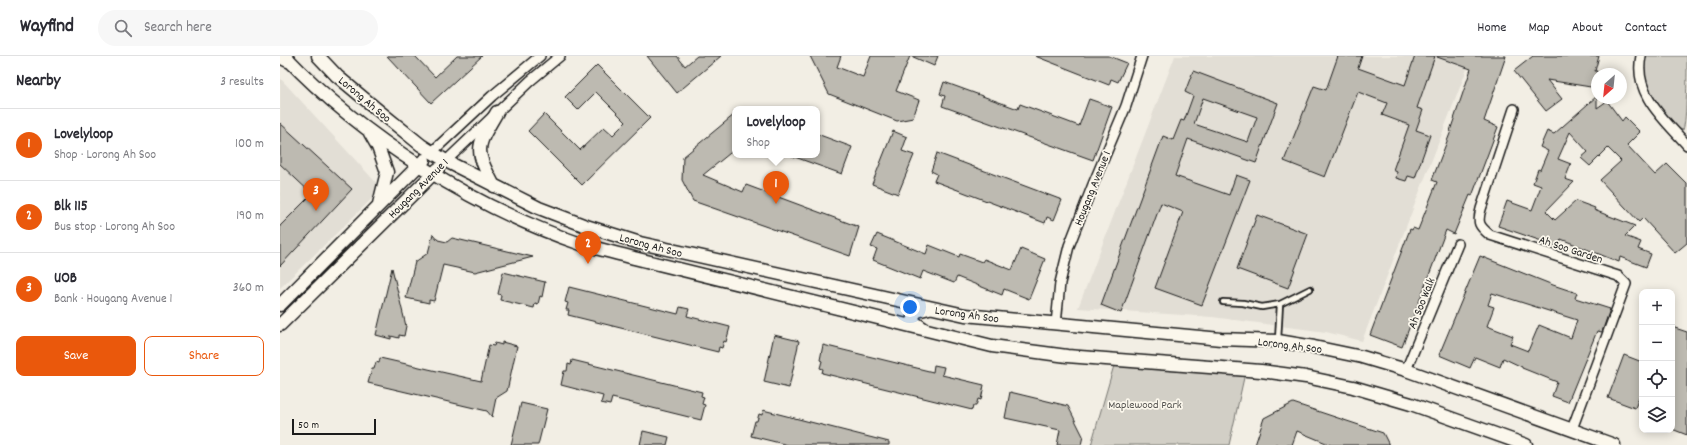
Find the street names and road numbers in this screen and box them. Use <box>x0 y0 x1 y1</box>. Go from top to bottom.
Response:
street label: Lorong Ah Soo <box>334 73 394 127</box>
street label: Hougang Avenue 1 <box>1071 149 1116 229</box>
street label: Hougang Avenue 1 <box>385 155 453 223</box>
street label: Lorong Ah Soo <box>617 230 684 263</box>
street label: Ah Soo Garden <box>1536 232 1605 269</box>
street label: Ah Soo Walk <box>1404 275 1440 332</box>
street label: Lorong Ah Soo <box>934 303 1000 328</box>
street label: Lorong Ah Soo <box>1257 334 1323 359</box>

